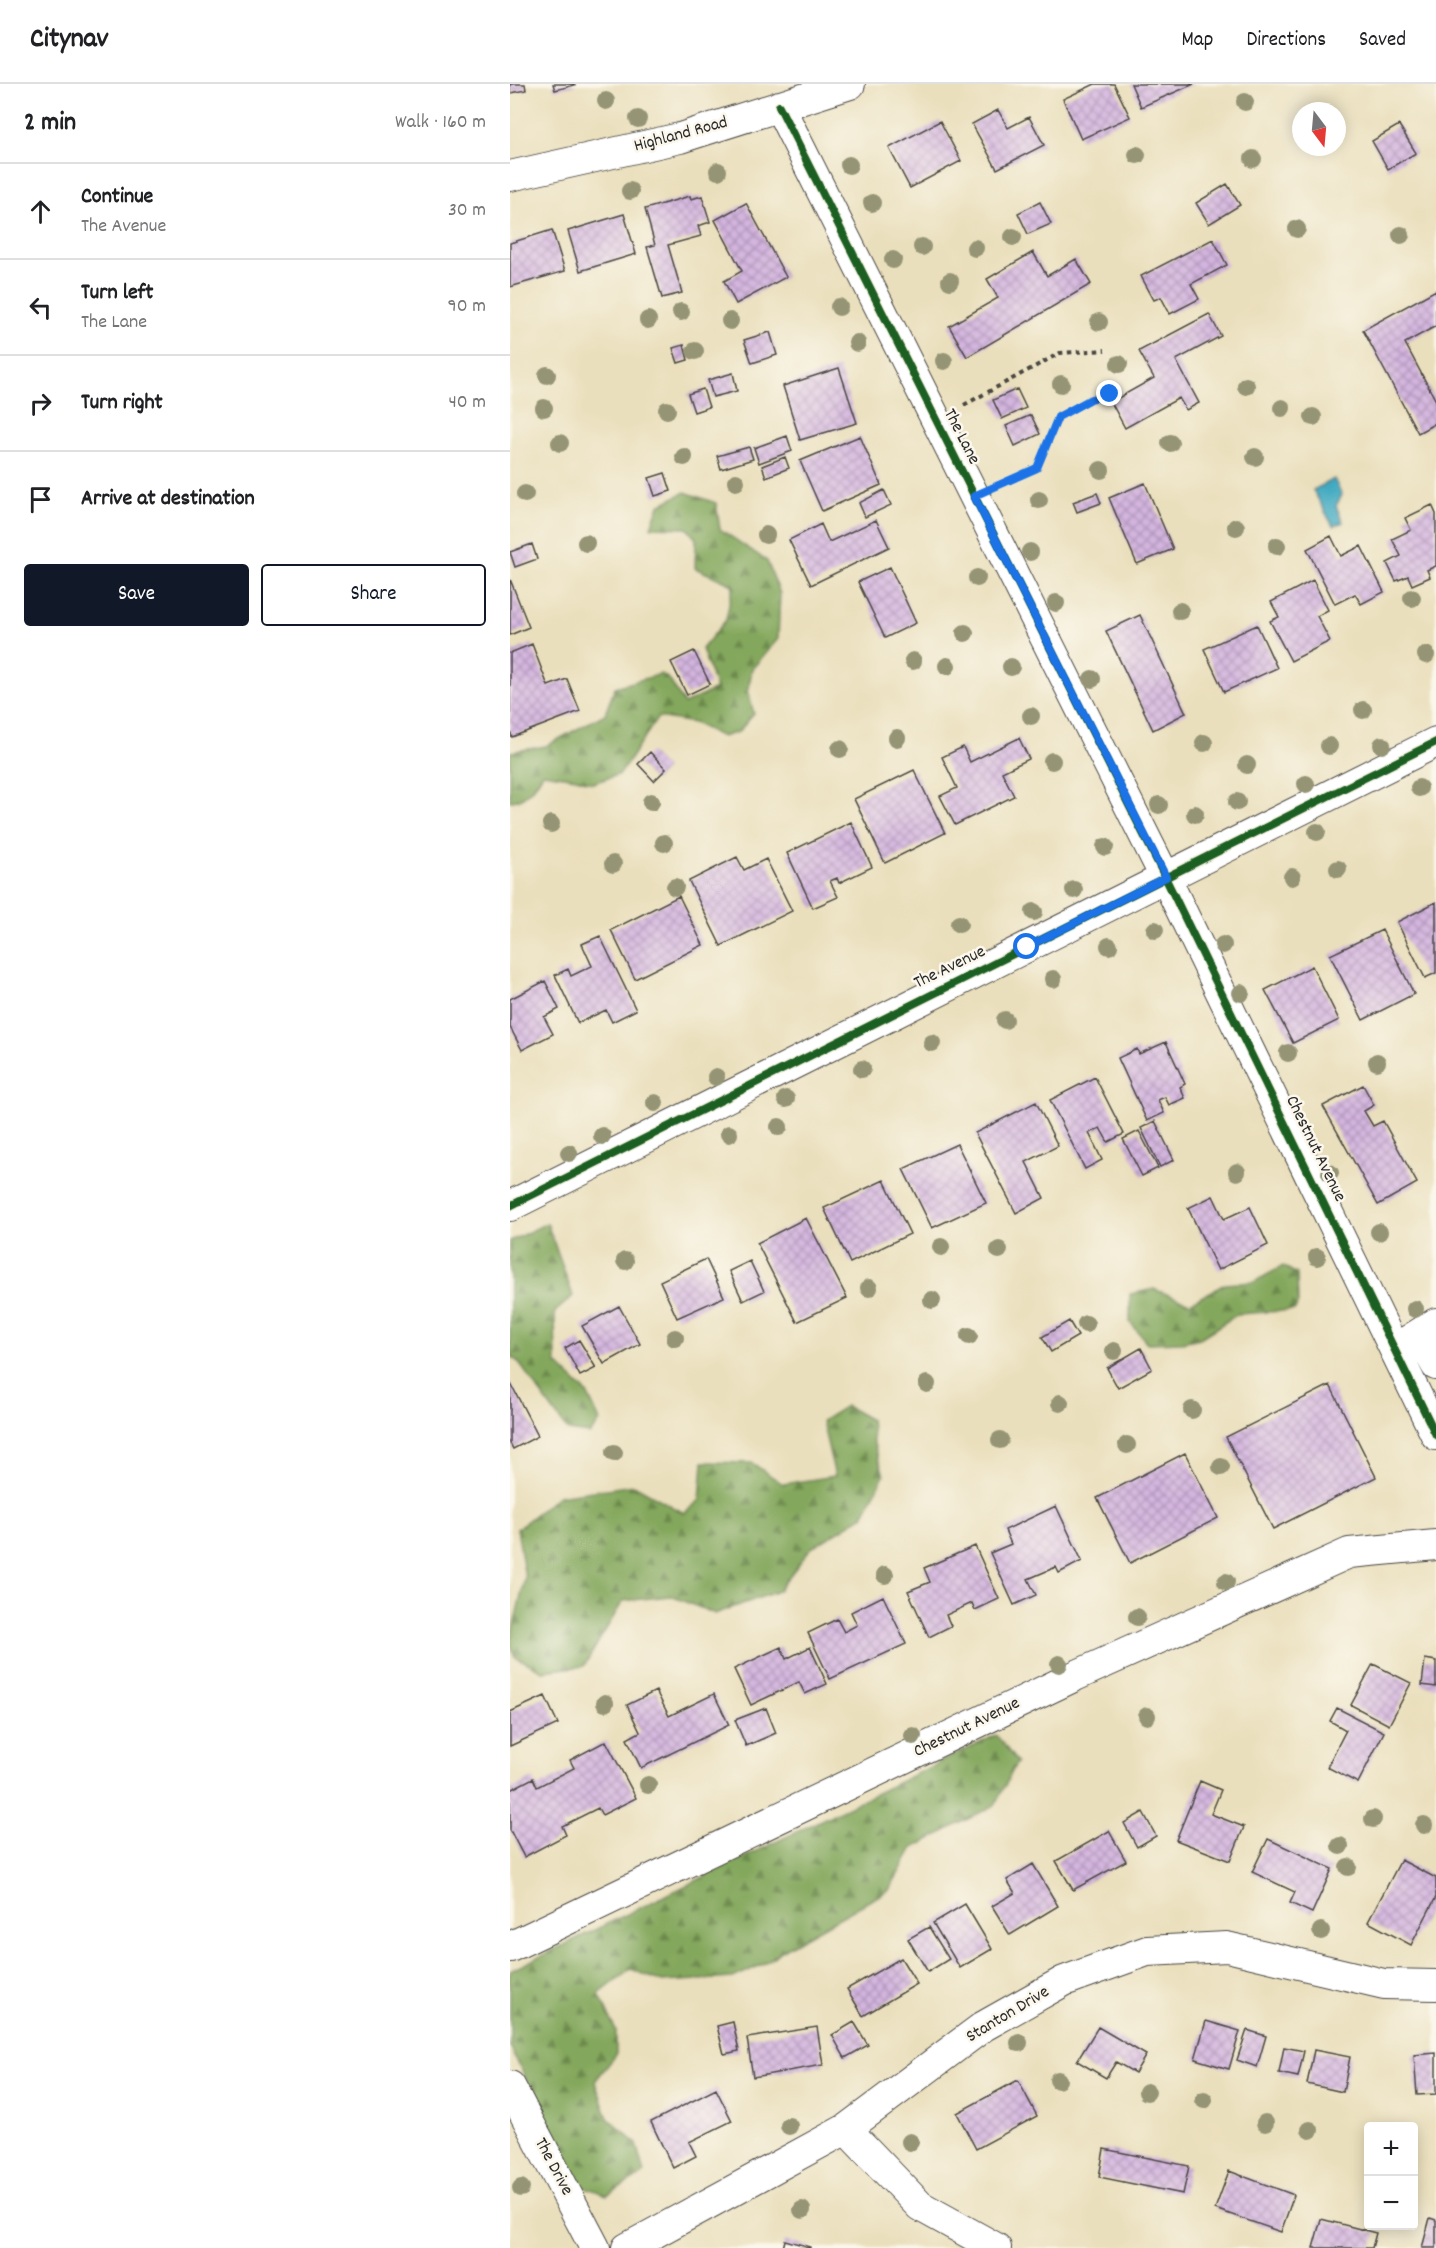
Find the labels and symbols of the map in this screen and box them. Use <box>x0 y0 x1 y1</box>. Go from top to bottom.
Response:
north arrow <box>1292 102 1346 156</box>
street label: Highland Road <box>631 111 731 159</box>
route end <box>1096 380 1122 406</box>
street label: The Lane <box>936 405 986 469</box>
route start <box>1013 933 1039 959</box>
street label: The Avenue <box>910 940 990 996</box>
street label: Chestnut Avenue <box>1278 1092 1352 1206</box>
street label: Chestnut Avenue <box>910 1691 1024 1765</box>
street label: Stanton Drive <box>962 1980 1054 2050</box>
street label: The Drive <box>527 2134 579 2200</box>

